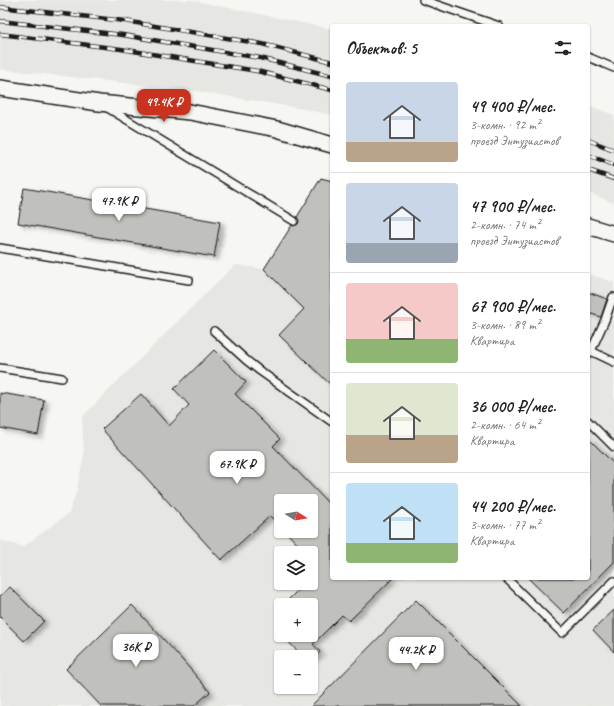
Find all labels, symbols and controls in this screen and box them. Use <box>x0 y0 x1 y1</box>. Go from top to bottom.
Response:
icon: filters <box>552 37 574 59</box>
text: Объектов: 5 <box>346 38 417 59</box>
pin: 49.4K ₽ <box>127 89 201 123</box>
text: 49.4K ₽ <box>146 94 182 110</box>
text: 49 400 ₽/мес. <box>470 96 555 117</box>
icon: home <box>378 98 426 146</box>
text: 3-комн. · 92 m² <box>470 117 540 133</box>
text: проезд Энтузиастов <box>470 133 558 149</box>
pin: 47.9K ₽ <box>82 188 156 222</box>
text: 47.9K ₽ <box>101 193 137 209</box>
text: 47 900 ₽/мес. <box>470 196 555 217</box>
icon: home <box>378 199 426 247</box>
text: 2-комн. · 74 m² <box>470 217 540 233</box>
text: проезд Энтузиастов <box>470 233 558 249</box>
text: 67 900 ₽/мес. <box>470 296 556 317</box>
icon: home <box>378 299 426 347</box>
text: 3-комн. · 89 m² <box>470 317 540 333</box>
text: Квартира <box>470 333 514 349</box>
text: 36 000 ₽/мес. <box>470 396 556 417</box>
icon: home <box>378 399 426 447</box>
text: 2-комн. · 64 m² <box>470 417 540 433</box>
text: Квартира <box>470 433 514 449</box>
pin: 67.9K ₽ <box>200 451 274 485</box>
text: 67.9K ₽ <box>219 456 255 472</box>
north arrow <box>274 494 318 538</box>
map controls <box>274 494 318 694</box>
text: 44 200 ₽/мес. <box>470 496 556 517</box>
icon: home <box>378 499 426 547</box>
text: 3-комн. · 77 m² <box>470 517 540 533</box>
text: Квартира <box>470 533 514 549</box>
button: layers <box>274 546 318 590</box>
button: + <box>274 598 318 642</box>
pin: 36K ₽ <box>108 634 164 668</box>
pin: 44.2K ₽ <box>379 637 453 671</box>
text: 36K ₽ <box>122 639 150 655</box>
text: 44.2K ₽ <box>398 642 434 658</box>
button: − <box>274 650 318 694</box>

